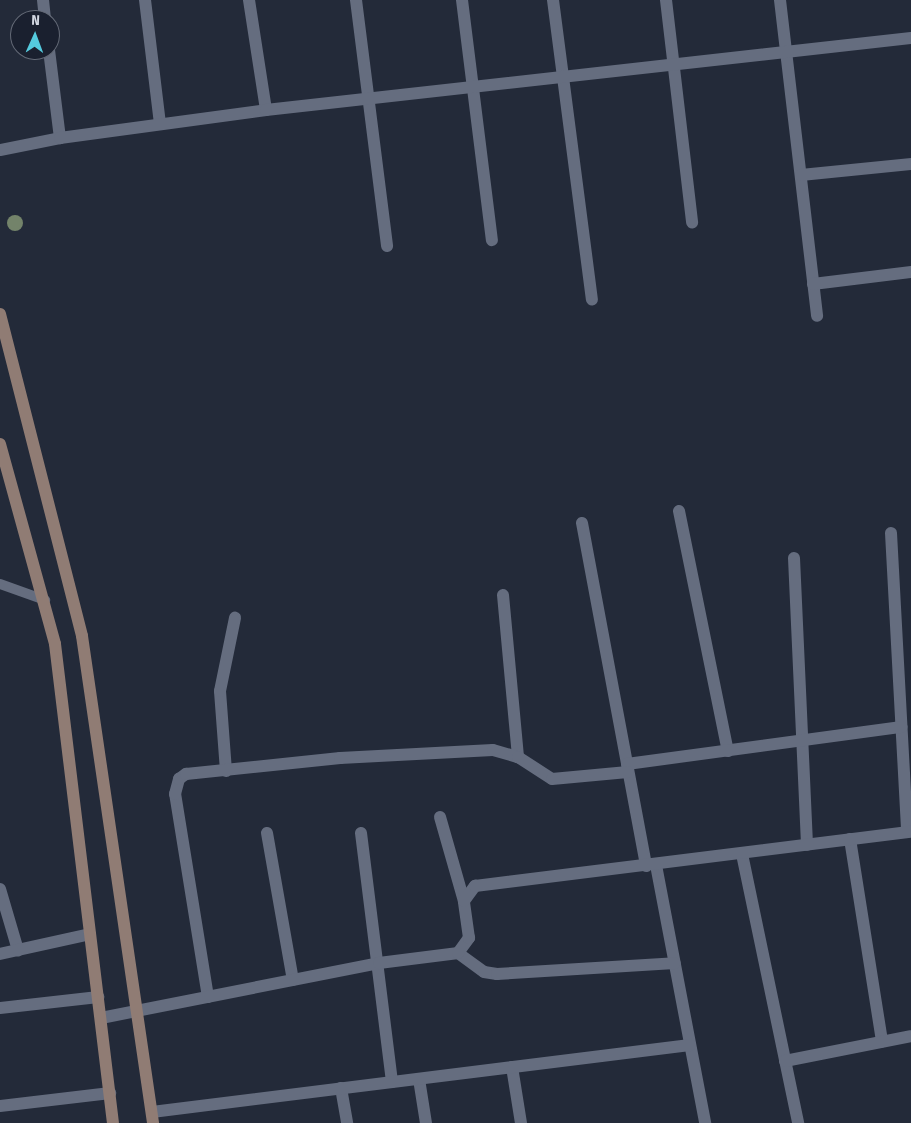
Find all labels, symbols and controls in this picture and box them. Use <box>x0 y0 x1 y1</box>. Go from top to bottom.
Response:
north arrow <box>10 10 60 60</box>
text: N <box>31 12 40 29</box>

